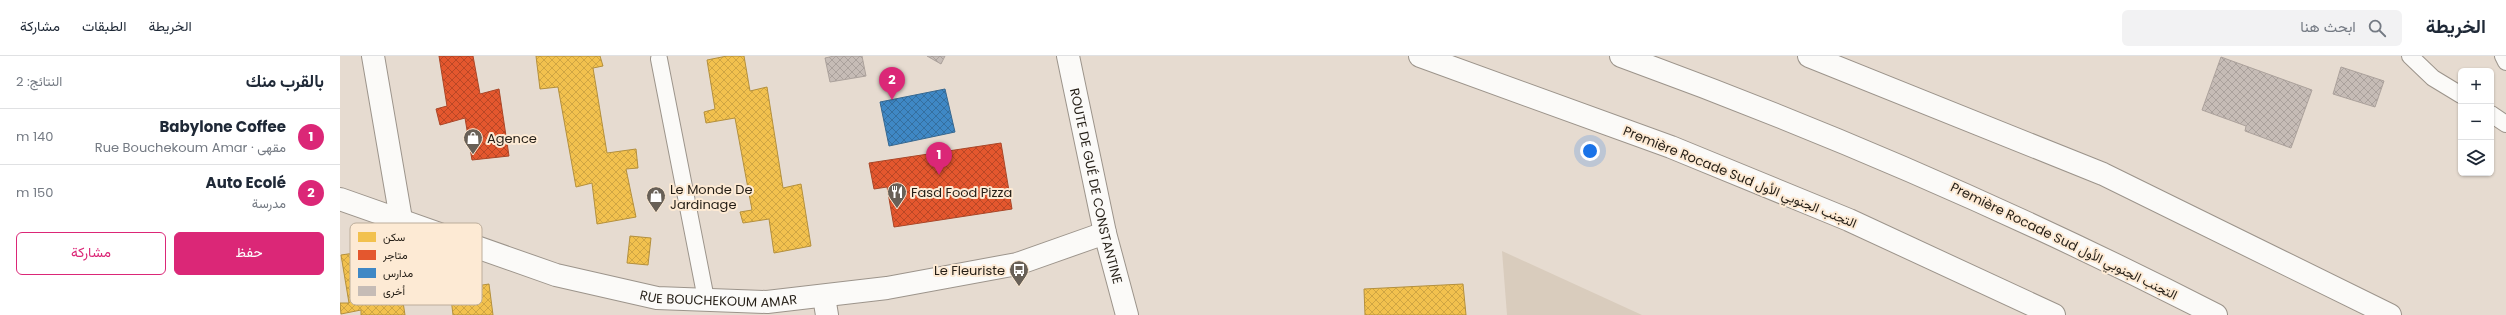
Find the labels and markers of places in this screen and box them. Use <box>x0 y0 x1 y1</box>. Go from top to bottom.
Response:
pin: 2 <box>879 67 905 100</box>
shop icon: Agence <box>462 127 484 155</box>
place label: Agence <box>487 129 537 148</box>
pin: 1 <box>926 142 952 175</box>
place label: Le Monde De Jardinage <box>670 180 753 214</box>
restaurant icon: Fasd Food Pizza <box>886 181 908 209</box>
place label: Fasd Food Pizza <box>911 183 1012 202</box>
shop icon: Le Monde De Jardinage <box>645 185 667 213</box>
bus stop icon: Le Fleuriste <box>1008 259 1030 287</box>
place label: Le Fleuriste <box>934 261 1005 280</box>

